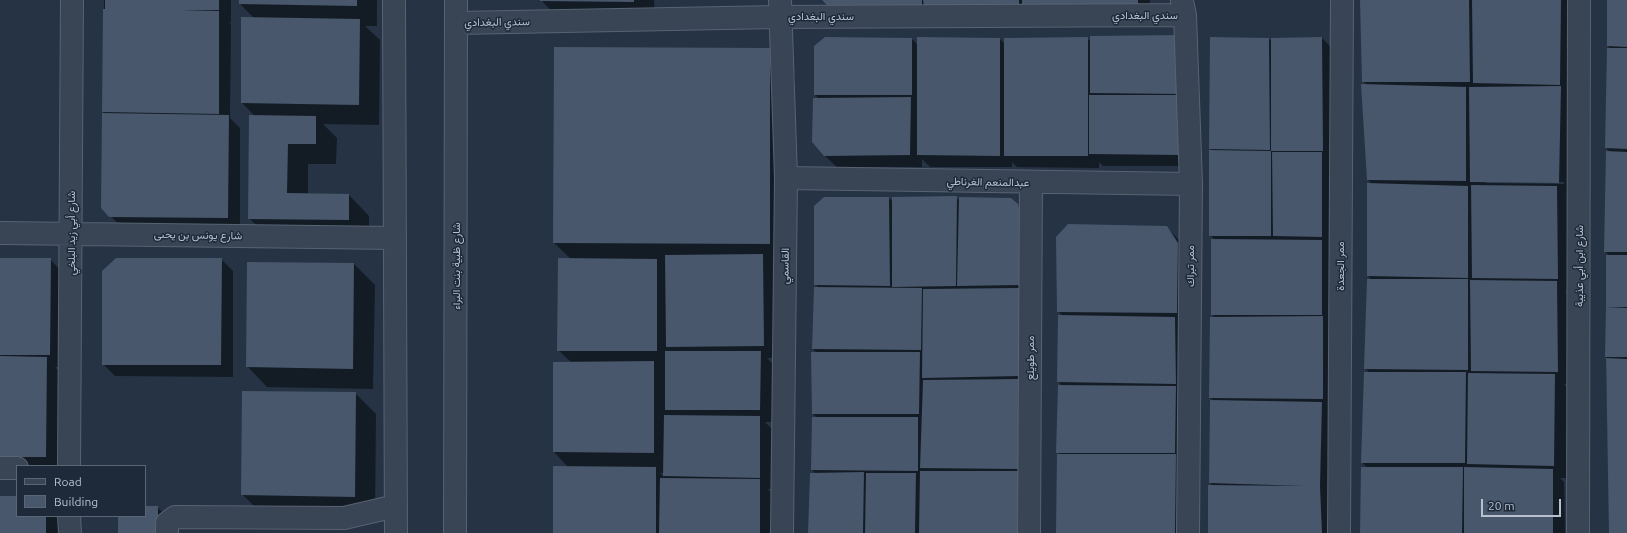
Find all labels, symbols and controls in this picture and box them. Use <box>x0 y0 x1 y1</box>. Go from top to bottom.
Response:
street label: سندي البغدادي <box>1112 8 1178 22</box>
street label: سندي البغدادي <box>788 9 854 23</box>
street label: سندي البغدادي <box>464 15 530 29</box>
street label: عبدالمنعم الغرناطي <box>947 175 1029 189</box>
street label: شارع أبي زيد البلخي <box>64 191 78 275</box>
street label: شارع ظبية بنت البراء <box>449 222 463 310</box>
street label: شارع ابن أبي عذيبة <box>1572 225 1586 307</box>
street label: شارع يونس بن يحىى <box>154 228 242 242</box>
street label: ممر الجعدة <box>1333 241 1347 291</box>
street label: ممر تبراك <box>1183 245 1197 287</box>
street label: القاسمي <box>778 248 792 284</box>
street label: ممر طويلع <box>1023 336 1037 380</box>
legend <box>16 465 146 517</box>
text: Road <box>54 475 82 488</box>
scale bar <box>1483 491 1563 517</box>
text: Building <box>54 495 98 508</box>
text: 20 m <box>1488 499 1515 512</box>

